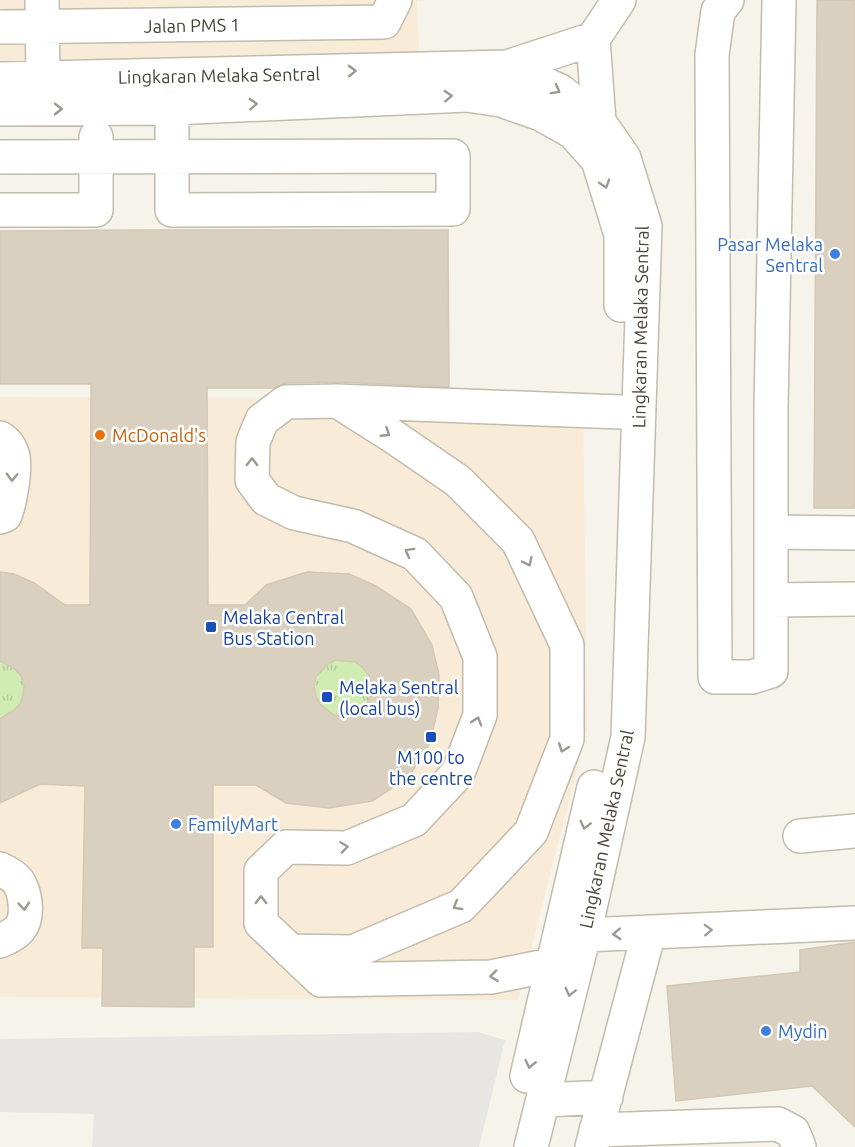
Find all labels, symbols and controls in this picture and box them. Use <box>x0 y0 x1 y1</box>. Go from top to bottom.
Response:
street label: Jalan PMS 1 <box>144 14 240 36</box>
street label: Lingkaran Melaka Sentral <box>118 63 321 87</box>
one-way arrow <box>348 65 357 78</box>
one-way arrow <box>550 83 560 94</box>
one-way arrow <box>444 89 453 102</box>
one-way arrow <box>249 98 258 111</box>
one-way arrow <box>54 103 63 115</box>
one-way arrow <box>598 178 610 189</box>
street label: Lingkaran Melaka Sentral <box>628 225 652 428</box>
place label: Pasar Melaka Sentral <box>717 234 823 275</box>
marker: Pasar Melaka Sentral <box>828 247 842 261</box>
place label: McDonald's <box>112 425 206 445</box>
one-way arrow <box>380 425 391 436</box>
marker: McDonald's <box>93 428 107 442</box>
one-way arrow <box>246 458 258 467</box>
one-way arrow <box>6 473 19 482</box>
one-way arrow <box>405 548 415 559</box>
one-way arrow <box>521 556 533 567</box>
place label: Melaka Central Bus Station <box>223 607 344 648</box>
marker: Melaka Central Bus Station <box>204 620 218 634</box>
place label: Melaka Sentral (local bus) <box>339 677 459 719</box>
marker: Melaka Sentral (local bus) <box>320 690 334 704</box>
one-way arrow <box>470 716 482 727</box>
street label: Lingkaran Melaka Sentral <box>575 728 637 930</box>
marker: M100 to the centre <box>424 730 438 744</box>
one-way arrow <box>558 742 571 753</box>
place label: M100 to the centre <box>389 747 473 788</box>
place label: FamilyMart <box>188 814 278 834</box>
marker: FamilyMart <box>169 817 183 831</box>
one-way arrow <box>579 819 592 829</box>
one-way arrow <box>339 841 349 853</box>
one-way arrow <box>255 895 267 904</box>
one-way arrow <box>453 899 463 911</box>
one-way arrow <box>17 901 30 910</box>
one-way arrow <box>703 923 712 936</box>
one-way arrow <box>612 928 621 941</box>
one-way arrow <box>489 969 498 981</box>
one-way arrow <box>565 987 578 997</box>
place label: Mydin <box>778 1021 827 1041</box>
marker: Mydin <box>759 1024 773 1038</box>
one-way arrow <box>524 1058 537 1068</box>

